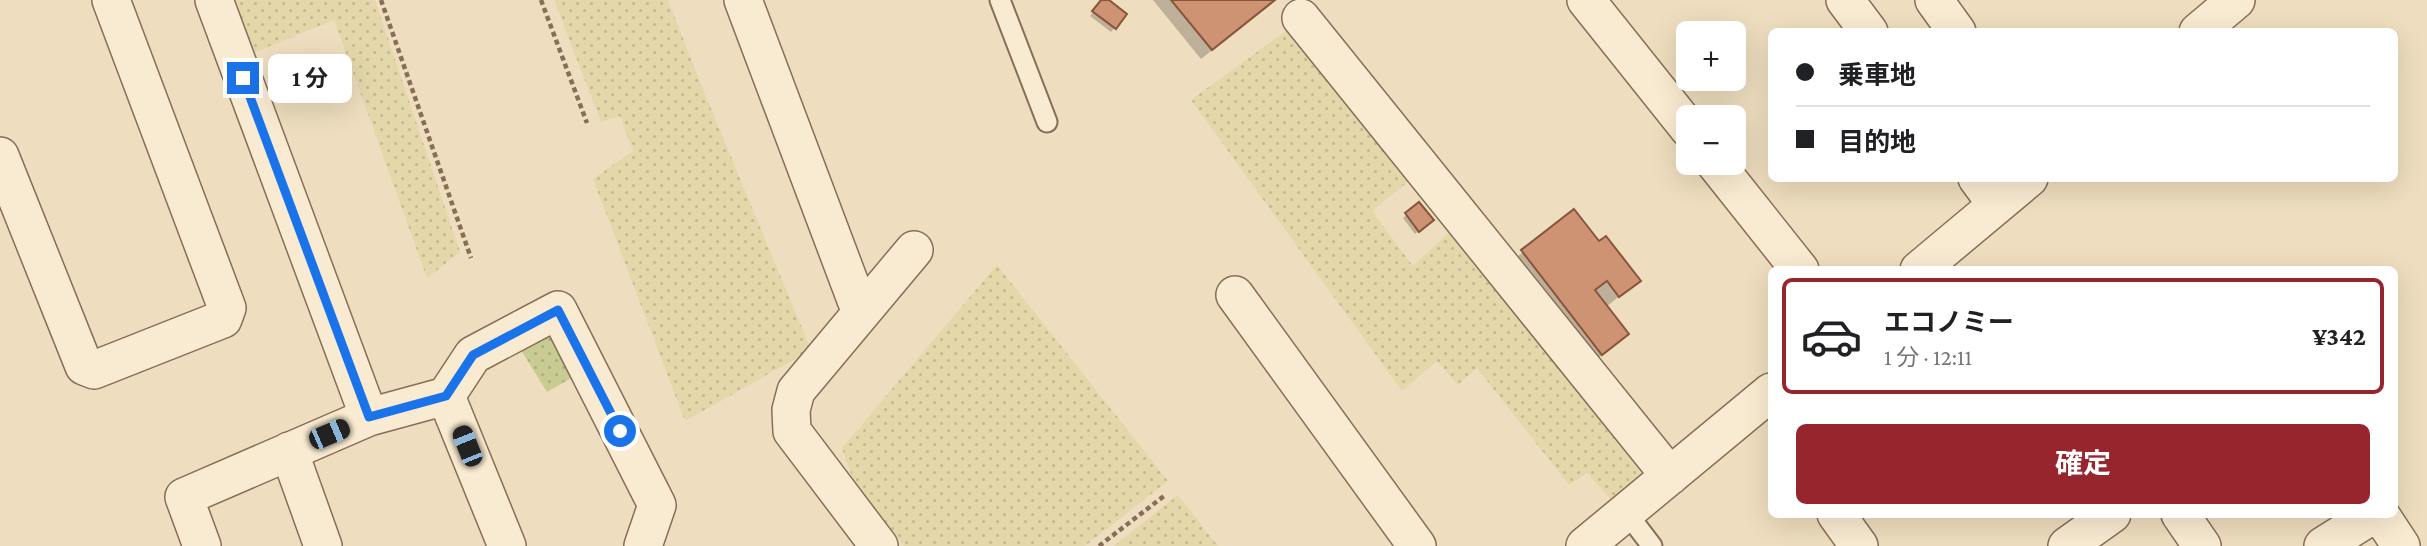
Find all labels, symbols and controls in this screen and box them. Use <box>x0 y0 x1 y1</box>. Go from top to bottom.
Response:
map controls <box>1676 21 1746 175</box>
button: + <box>1676 21 1746 91</box>
callout: 1 分 <box>268 54 352 102</box>
text: 乗車地 <box>1838 61 1916 90</box>
route end <box>227 62 259 94</box>
text: 1 分 <box>292 65 328 91</box>
button: − <box>1676 105 1746 175</box>
text: 目的地 <box>1838 128 1916 157</box>
icon: car <box>1800 305 1863 368</box>
text: エコノミー <box>1884 308 2014 337</box>
text: ¥342 <box>2312 322 2366 351</box>
text: 1 分 · 12:11 <box>1884 344 1972 370</box>
route start <box>604 415 636 447</box>
car <box>306 416 353 452</box>
car <box>450 423 485 469</box>
button: 確定 <box>1796 424 2370 504</box>

